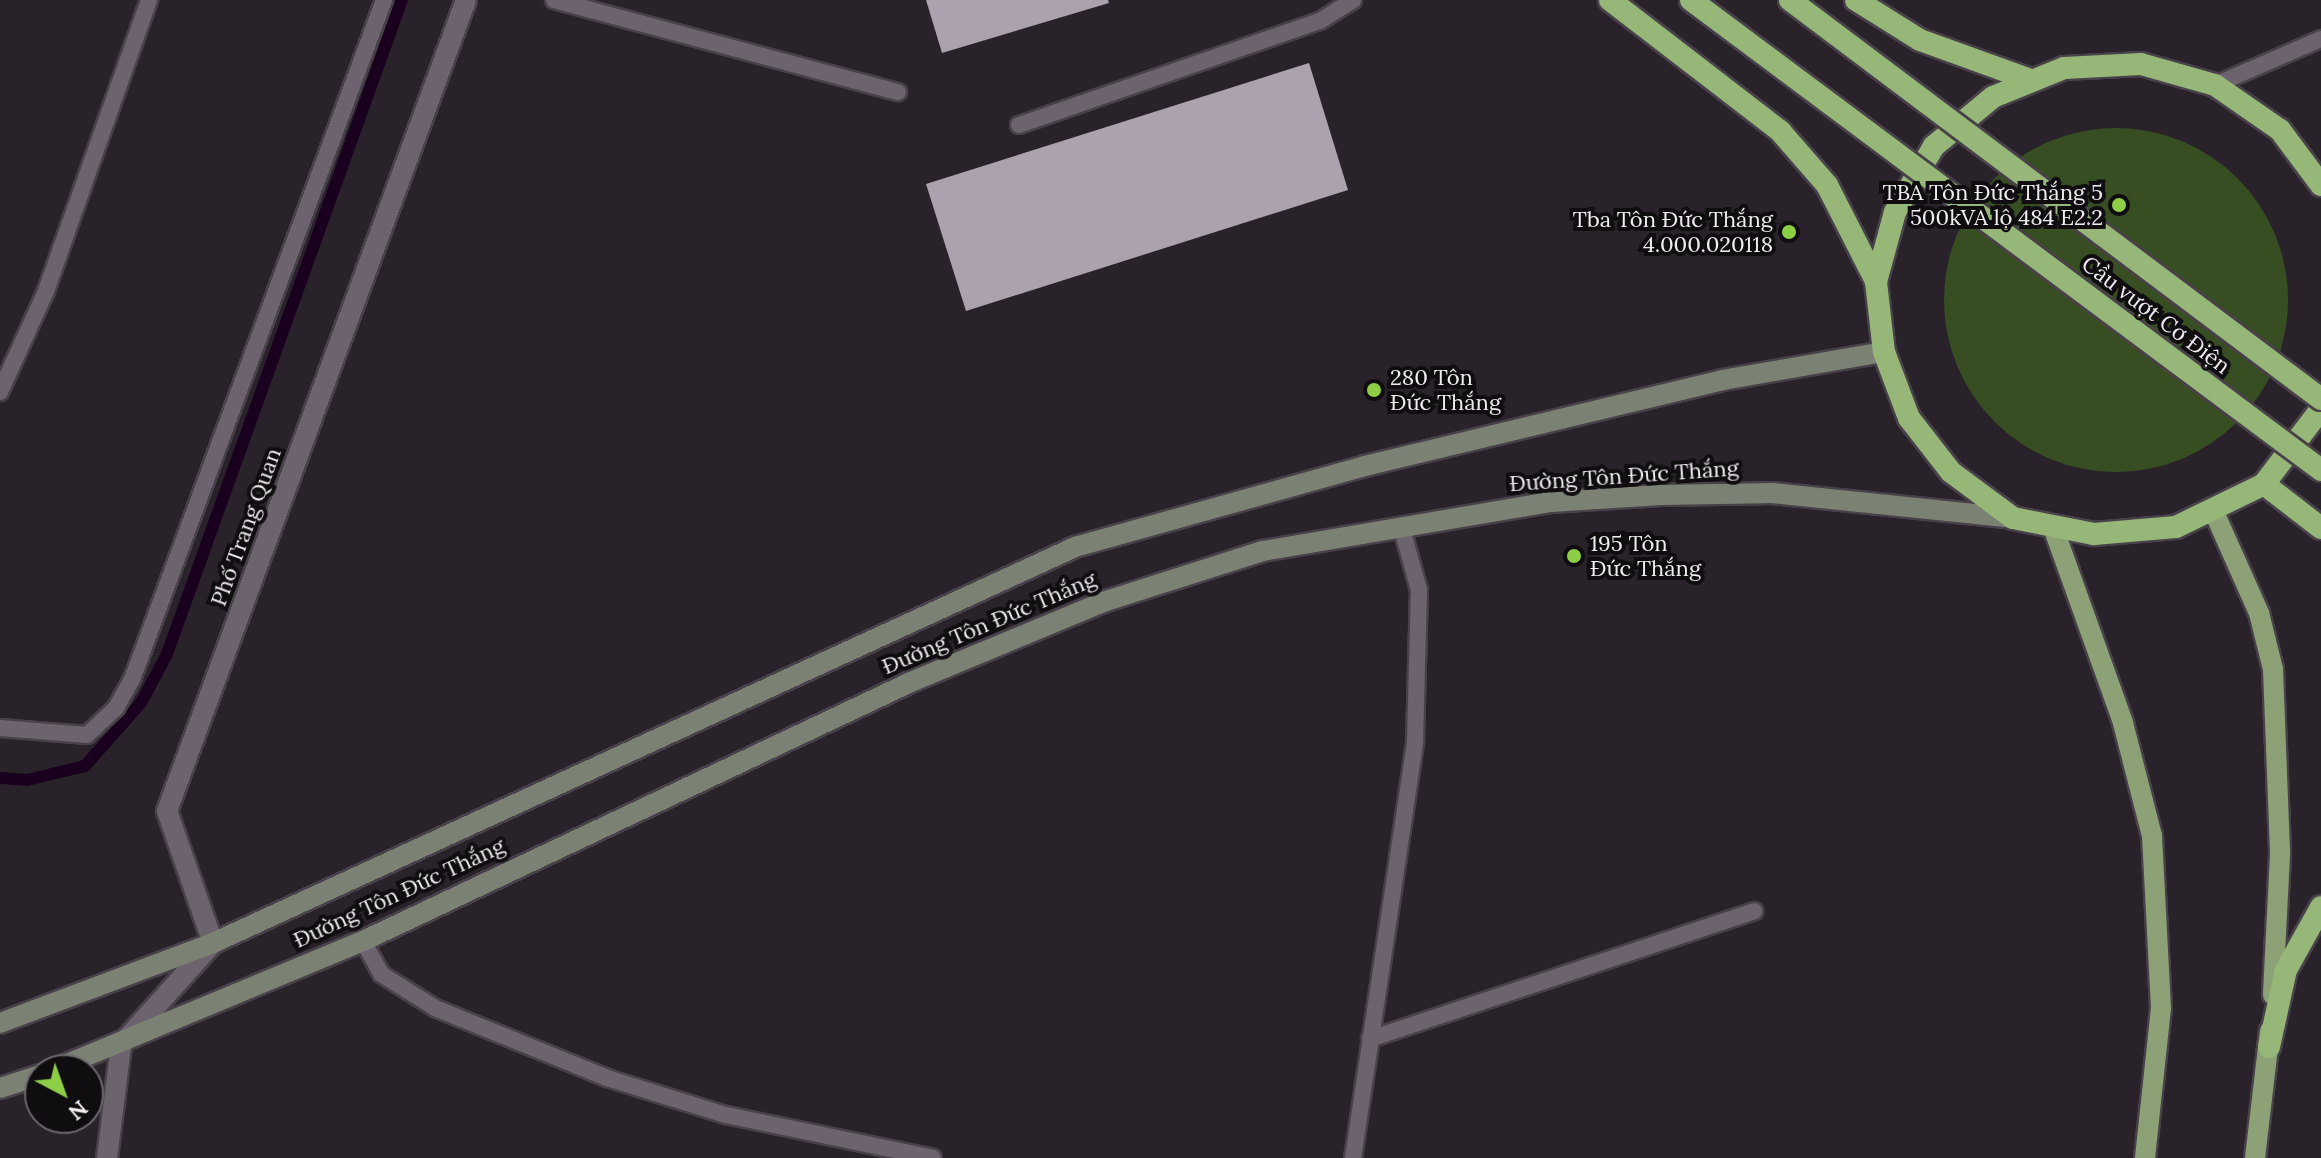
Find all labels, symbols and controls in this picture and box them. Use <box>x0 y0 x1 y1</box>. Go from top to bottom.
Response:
place label: TBA Tôn Đức Thắng 5 500kVA lộ 484 E2.2 <box>1882 179 2103 230</box>
marker: TBA Tôn Đức Thắng 5 500kVA lộ 484 E2.2 <box>2110 196 2128 214</box>
place label: Tba Tôn Đức Thắng 4.000.020118 <box>1573 206 1773 258</box>
marker: Tba Tôn Đức Thắng 4.000.020118 <box>1780 223 1798 241</box>
street label: Cầu vượt Cơ Điện <box>2077 251 2235 379</box>
place label: 280 Tôn Đức Thắng <box>1390 364 1501 416</box>
marker: 280 Tôn Đức Thắng <box>1365 381 1383 399</box>
street label: Phố Trang Quan <box>205 444 287 610</box>
street label: Đường Tôn Đức Thắng <box>1508 455 1740 497</box>
place label: 195 Tôn Đức Thắng <box>1590 530 1701 582</box>
marker: 195 Tôn Đức Thắng <box>1565 547 1583 565</box>
street label: Đường Tôn Đức Thắng <box>878 566 1100 680</box>
street label: Đường Tôn Đức Thắng <box>289 832 509 954</box>
north arrow <box>24 1054 104 1134</box>
text: N <box>63 1094 94 1127</box>

